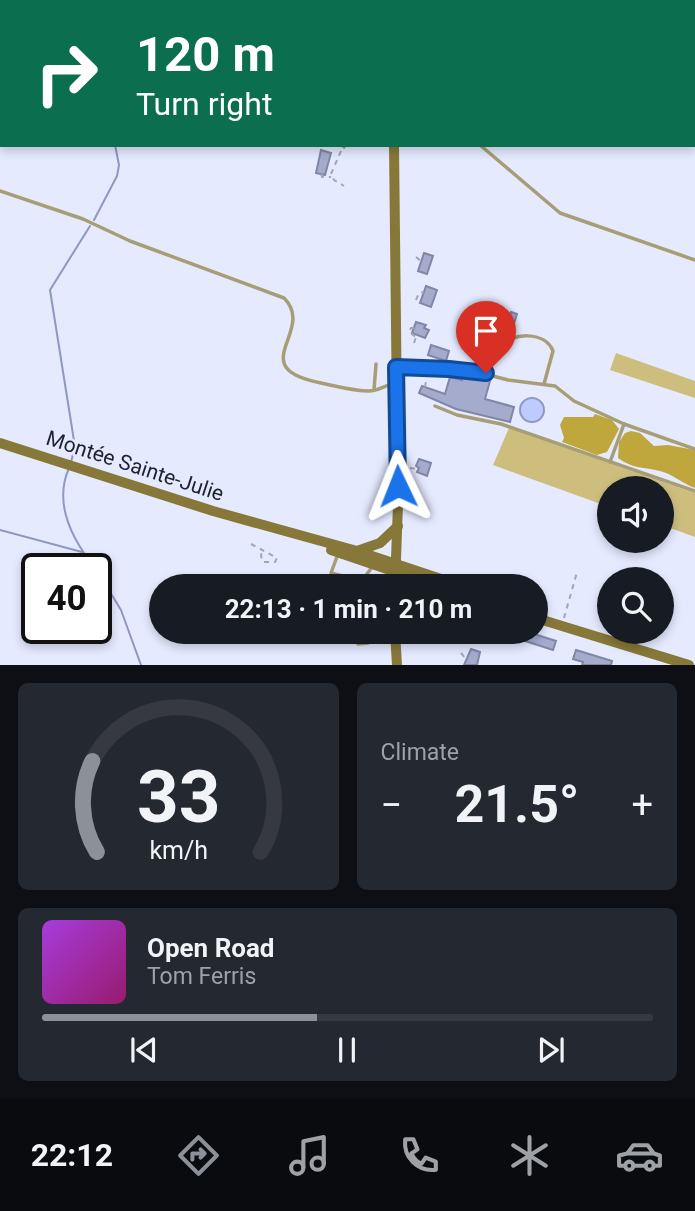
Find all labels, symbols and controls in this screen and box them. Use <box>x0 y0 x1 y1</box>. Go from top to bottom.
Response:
text: 120 m <box>136 26 275 83</box>
icon: right <box>21 28 112 119</box>
text: Turn right <box>136 85 272 123</box>
pin <box>456 301 516 373</box>
icon: arrive <box>467 312 505 350</box>
street label: Montée Sainte-Julie <box>43 426 227 506</box>
position arrow <box>361 449 435 523</box>
map controls <box>597 476 674 644</box>
button: sound <box>597 476 674 553</box>
speed limit sign: 40 <box>21 553 112 644</box>
button: search <box>597 567 674 644</box>
text: 22:13 · 1 min · 210 m <box>225 594 472 624</box>
text: Climate <box>381 739 459 766</box>
text: 33 <box>136 755 220 841</box>
text: 21.5° <box>454 774 579 835</box>
text: − <box>381 783 402 827</box>
text: + <box>631 783 653 827</box>
text: km/h <box>149 836 208 865</box>
text: Open Road <box>147 933 275 963</box>
text: Tom Ferris <box>147 963 256 990</box>
icon: previous <box>125 1031 163 1069</box>
icon: pause <box>328 1031 366 1069</box>
icon: next <box>532 1031 570 1069</box>
icon: directions <box>174 1131 223 1180</box>
icon: music <box>285 1131 334 1180</box>
icon: phone <box>395 1131 444 1180</box>
icon: climate <box>505 1131 554 1180</box>
icon: car <box>615 1131 664 1180</box>
text: 22:12 <box>31 1136 113 1174</box>

